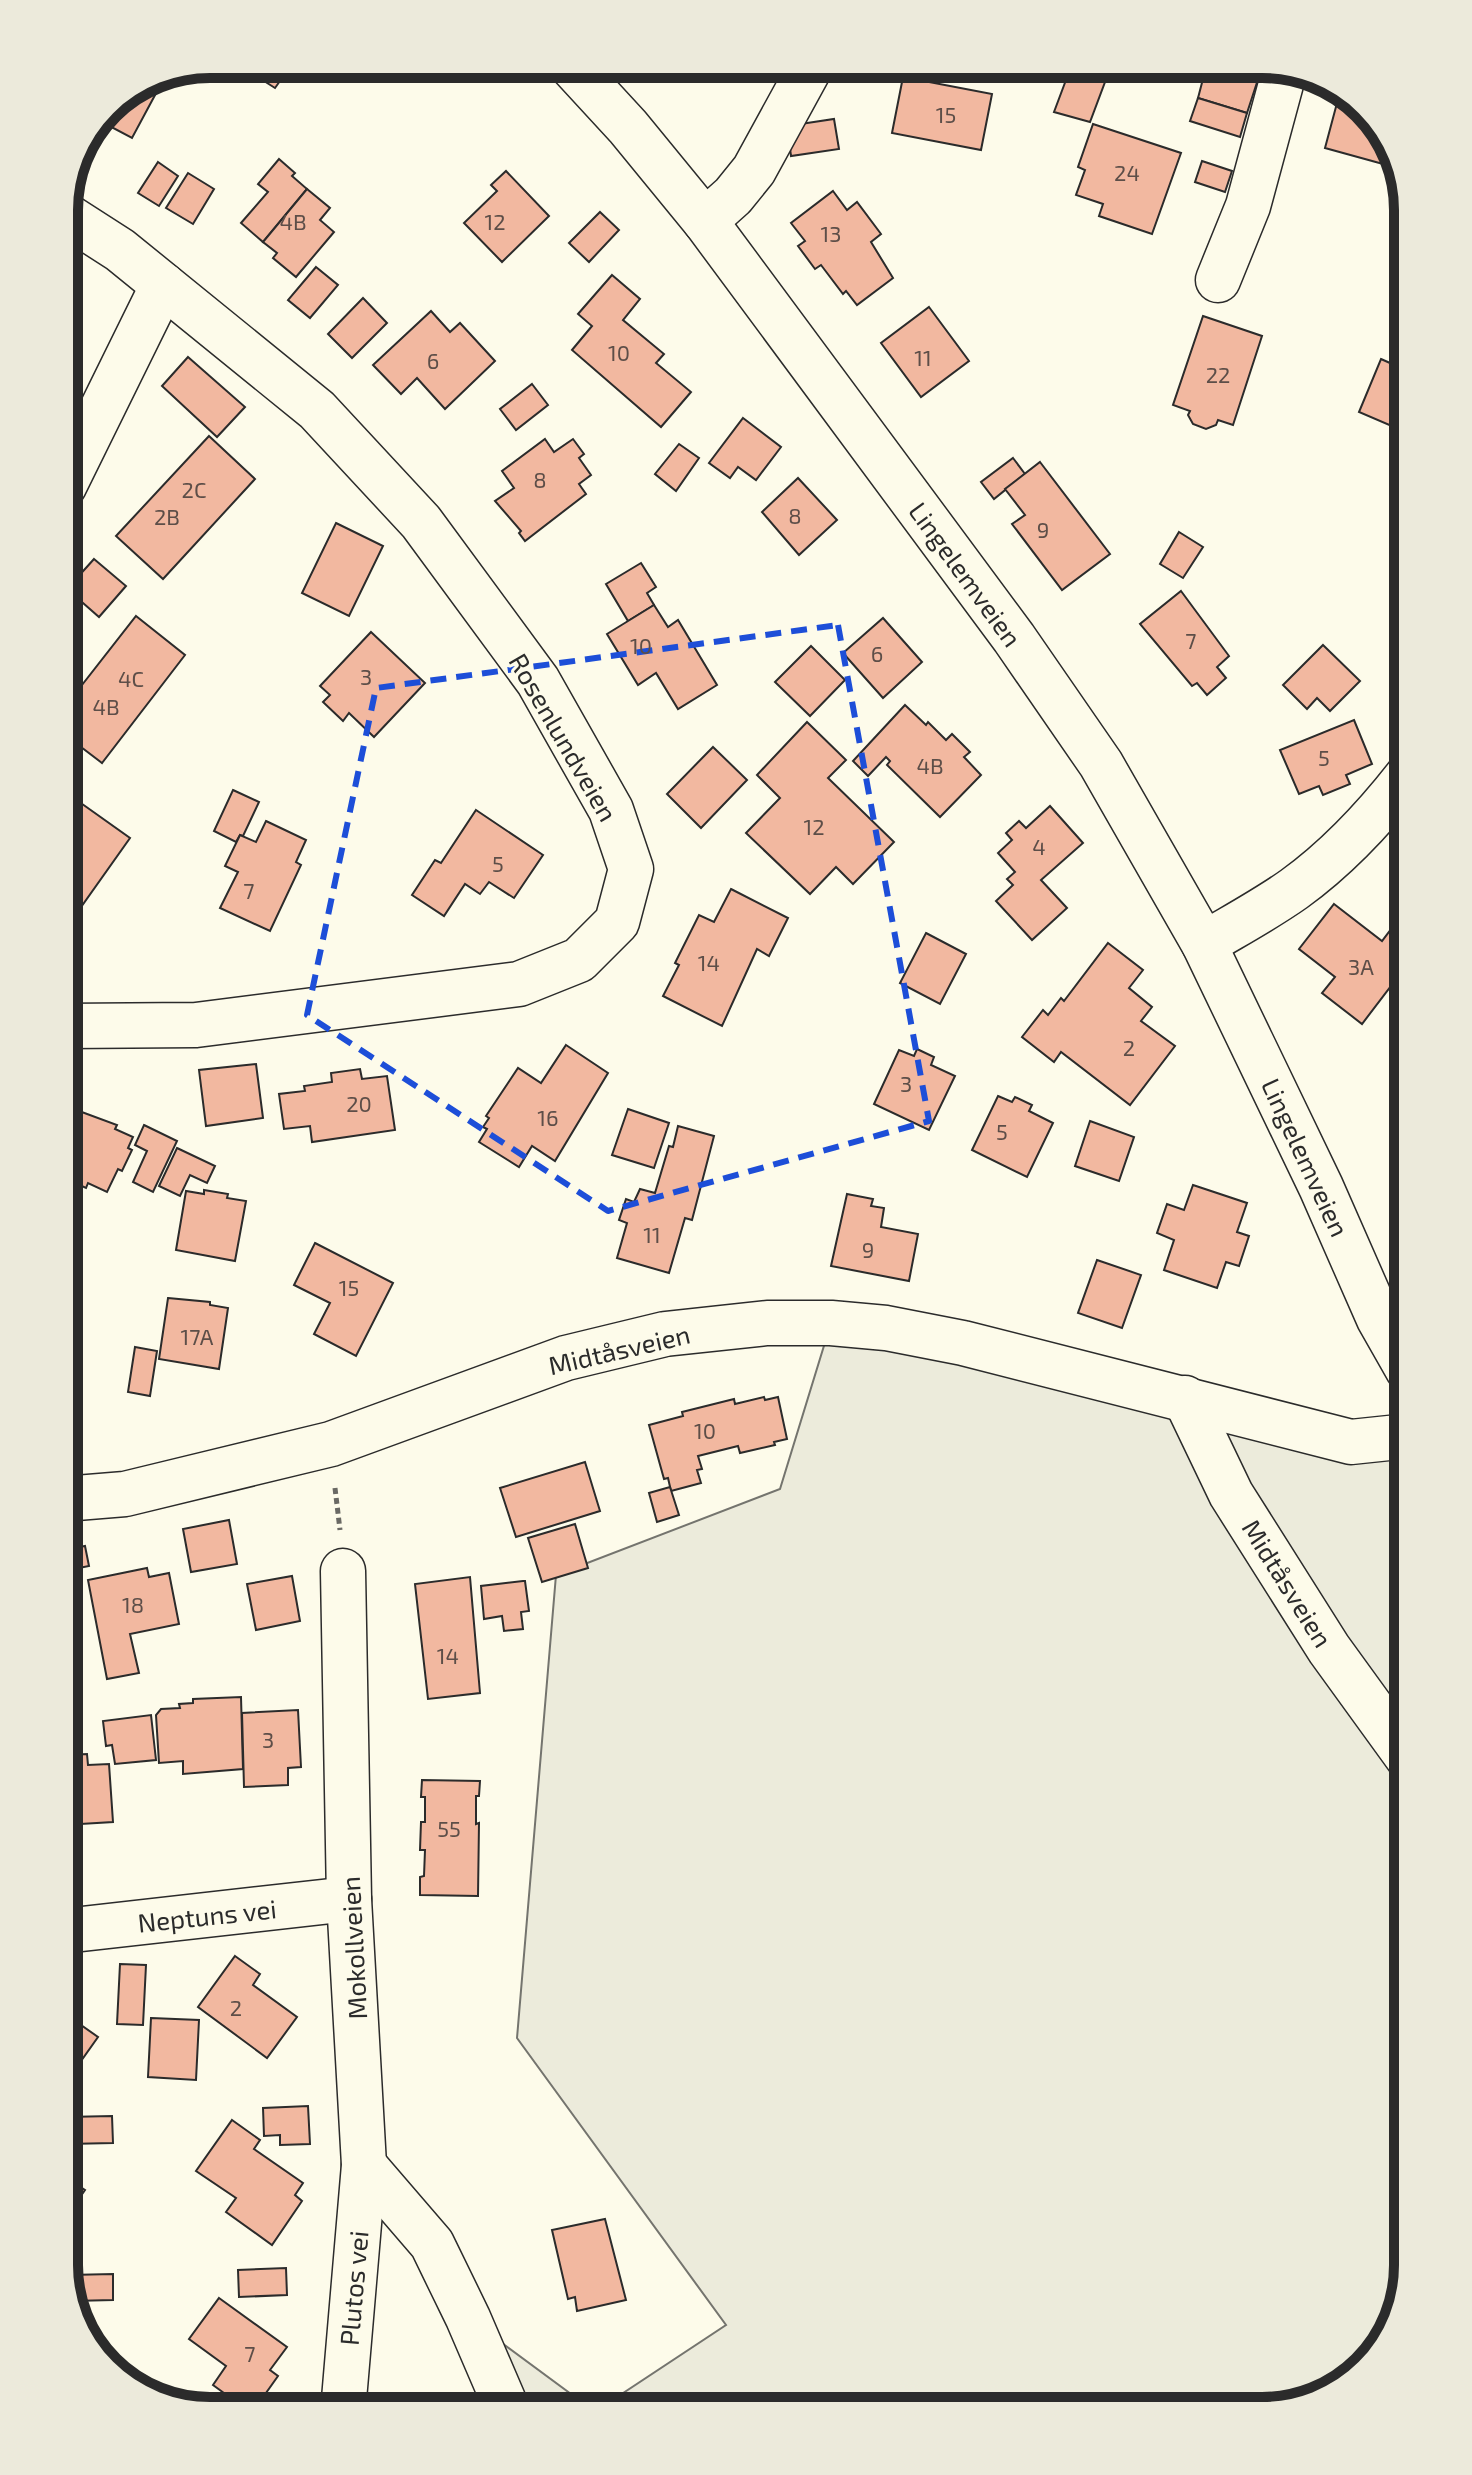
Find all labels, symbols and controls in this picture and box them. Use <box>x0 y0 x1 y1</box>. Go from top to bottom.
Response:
house number: 15 <box>936 101 956 127</box>
house number: 24 <box>1114 159 1140 185</box>
house number: 4B <box>279 208 307 234</box>
house number: 12 <box>484 208 506 234</box>
house number: 13 <box>821 220 842 246</box>
house number: 10 <box>608 339 630 365</box>
house number: 11 <box>914 344 932 370</box>
house number: 6 <box>427 347 439 373</box>
house number: 22 <box>1206 361 1230 387</box>
house number: 8 <box>533 466 547 492</box>
house number: 2C <box>182 476 206 502</box>
street label: Lingelemveien <box>903 496 1029 652</box>
house number: 8 <box>788 502 802 528</box>
house number: 2B <box>154 503 180 529</box>
house number: 9 <box>1037 516 1049 542</box>
house number: 7 <box>1185 627 1197 653</box>
house number: 10 <box>630 632 652 658</box>
house number: 6 <box>871 640 883 666</box>
street label: Rosenlundveien <box>503 648 625 826</box>
house number: 3 <box>360 663 372 689</box>
house number: 4C <box>118 665 144 691</box>
house number: 4B <box>92 693 120 719</box>
house number: 5 <box>1318 744 1330 770</box>
house number: 4B <box>916 752 944 778</box>
house number: 12 <box>803 813 825 839</box>
house number: 4 <box>1032 833 1046 859</box>
house number: 5 <box>492 850 504 876</box>
house number: 7 <box>243 877 255 903</box>
house number: 14 <box>698 949 720 975</box>
house number: 3A <box>1348 953 1374 979</box>
house number: 2 <box>1123 1034 1135 1060</box>
house number: 3 <box>900 1070 912 1096</box>
street label: Lingelemveien <box>1256 1073 1356 1241</box>
house number: 20 <box>346 1090 372 1116</box>
house number: 16 <box>537 1104 559 1130</box>
house number: 5 <box>996 1118 1008 1144</box>
house number: 11 <box>643 1221 661 1247</box>
house number: 9 <box>862 1236 874 1262</box>
house number: 15 <box>339 1274 359 1300</box>
street label: Midtåsveien <box>545 1318 693 1380</box>
house number: 17A <box>181 1323 214 1349</box>
house number: 10 <box>694 1417 716 1443</box>
street label: Midtåsveien <box>1237 1513 1339 1653</box>
house number: 18 <box>122 1591 144 1617</box>
house number: 14 <box>437 1642 459 1668</box>
house number: 3 <box>262 1726 274 1752</box>
house number: 55 <box>437 1815 461 1841</box>
street label: Mokollveien <box>334 1876 372 2020</box>
street label: Neptuns vei <box>136 1892 278 1938</box>
house number: 2 <box>230 1994 242 2020</box>
street label: Plutos vei <box>333 2229 373 2347</box>
house number: 7 <box>244 2340 256 2366</box>

